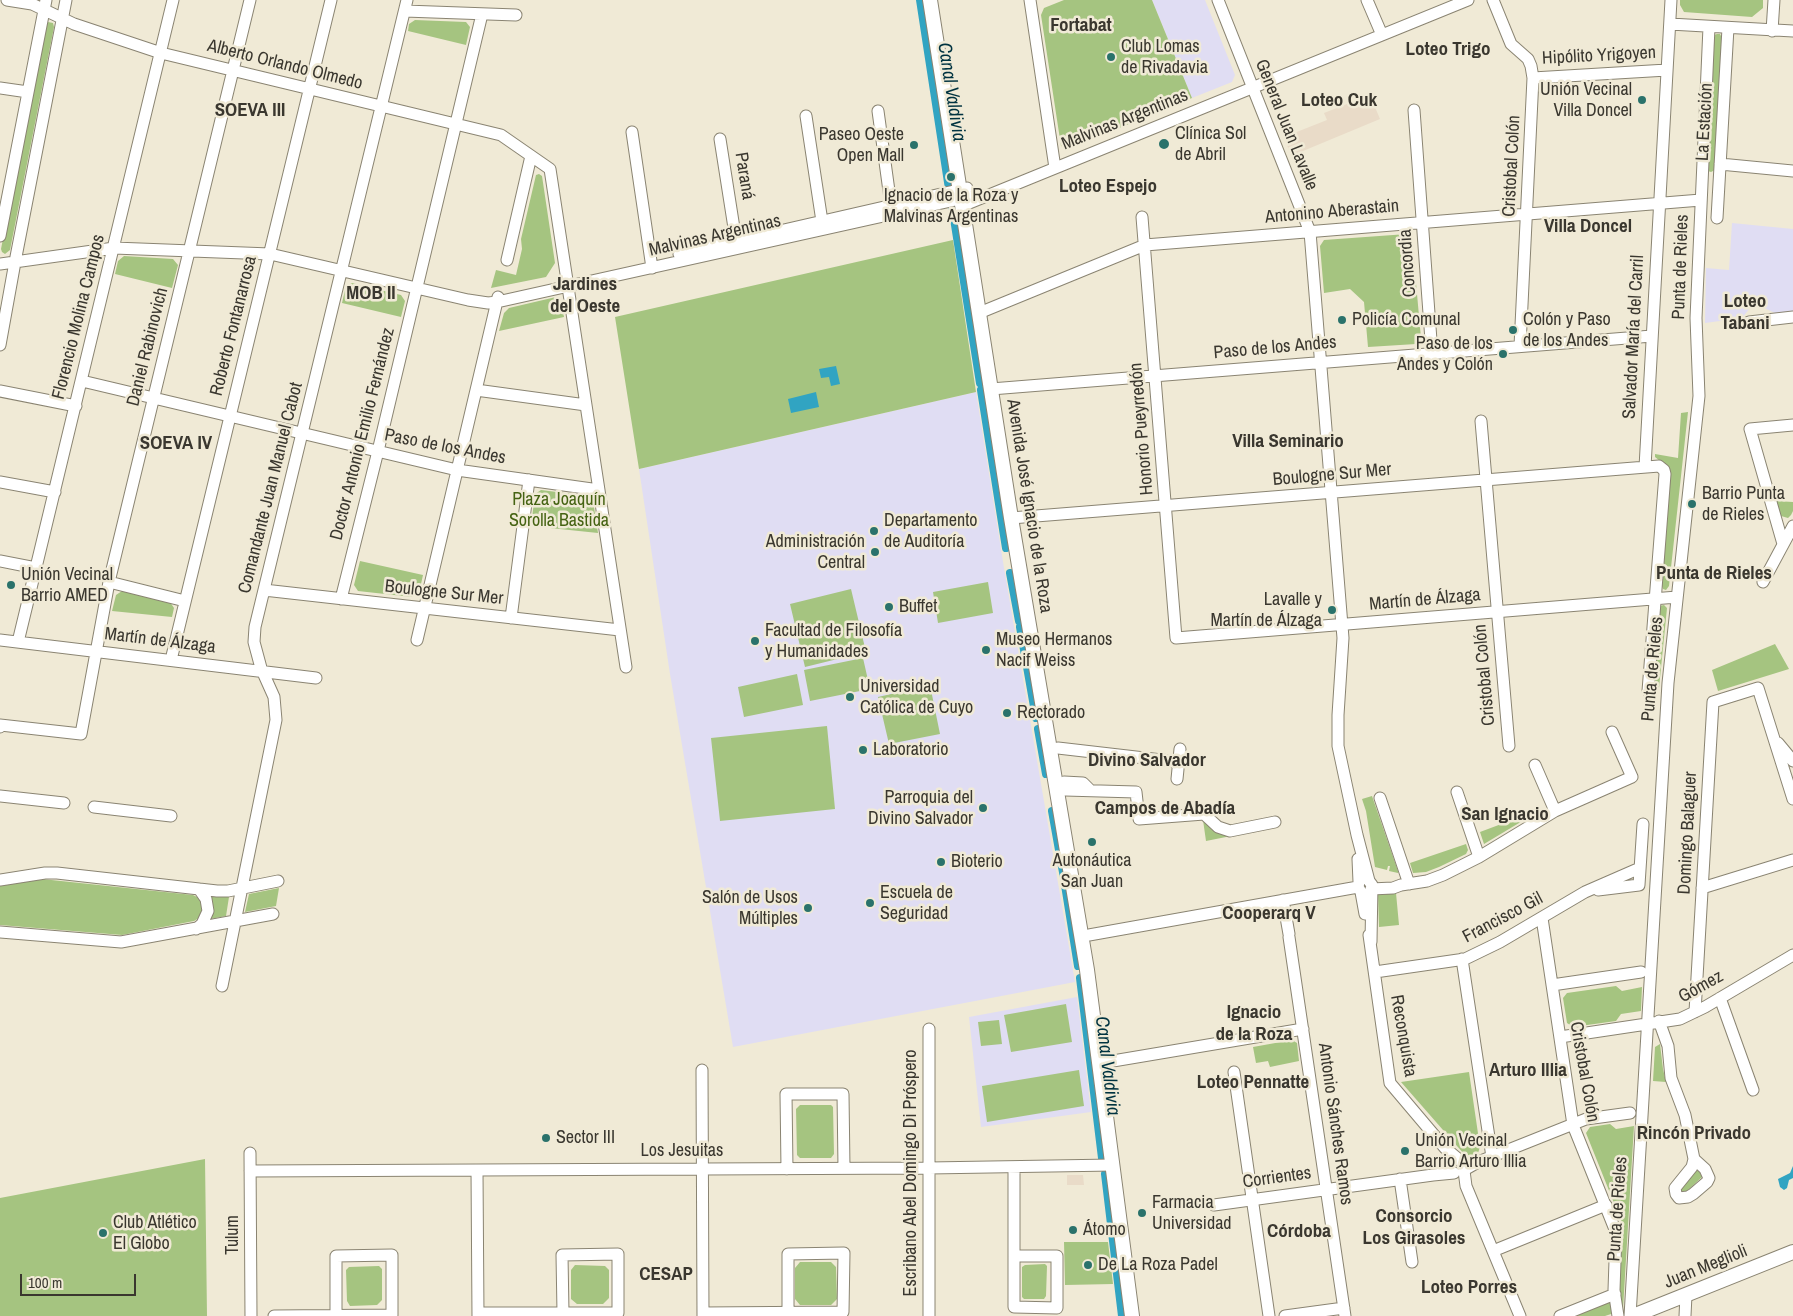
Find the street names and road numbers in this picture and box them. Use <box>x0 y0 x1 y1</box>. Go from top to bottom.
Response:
street label: Alberto Orlando Olmedo <box>205 35 365 95</box>
street label: Hipólito Yrigoyen <box>1541 42 1657 70</box>
street label: General Juan Lavalle <box>1250 56 1322 194</box>
street label: La Estación <box>1692 83 1718 161</box>
street label: Malvinas Argentinas <box>1059 85 1191 155</box>
street label: Cristobal Colón <box>1499 115 1525 217</box>
street label: Paraná <box>730 151 758 201</box>
street label: Antonino Aberastain <box>1264 195 1400 229</box>
street label: Malvinas Argentinas <box>647 210 783 262</box>
street label: Punta de Rieles <box>1668 214 1694 320</box>
street label: Concordia <box>1395 228 1421 298</box>
street label: Florencio Molina Campos <box>48 232 110 402</box>
street label: Roberto Fontanarrosa <box>206 254 262 398</box>
street label: Salvador María del Carril <box>1619 255 1649 419</box>
street label: Daniel Rabinovich <box>123 285 173 409</box>
street label: Doctor Antonio Emilio Fernández <box>326 325 400 543</box>
street label: Paso de los Andes <box>1213 332 1337 364</box>
street label: Honorio Pueyrredón <box>1125 362 1159 496</box>
street label: Comandante Juan Manuel Cabot <box>234 380 308 596</box>
street label: Avenida José Ignacio de la Roza <box>1001 397 1057 615</box>
street label: Paso de los Andes <box>383 425 507 469</box>
street label: Boulogne Sur Mer <box>1272 459 1392 491</box>
street label: Boulogne Sur Mer <box>384 576 504 610</box>
street label: Martín de Álzaga <box>1368 584 1482 616</box>
street label: Punta de Rieles <box>1638 616 1668 722</box>
street label: Martín de Álzaga <box>103 623 217 659</box>
street label: Cristobal Colón <box>1470 623 1500 727</box>
street label: Domingo Balaguer <box>1674 771 1702 895</box>
street label: Francisco Gil <box>1459 888 1547 948</box>
street label: Gómez <box>1675 966 1727 1008</box>
street label: Reconquista <box>1385 993 1421 1079</box>
street label: Cristobal Colón <box>1565 1020 1603 1124</box>
street label: Antonio Sánches Ramos <box>1313 1042 1357 1206</box>
street label: Escribano Abel Domingo Di Próspero <box>900 1050 922 1296</box>
street label: Los Jesuitas <box>641 1140 723 1162</box>
street label: Punta de Rieles <box>1604 1156 1632 1262</box>
street label: Corrientes <box>1241 1163 1313 1193</box>
street label: Tulum <box>222 1215 244 1255</box>
street label: Juan Meglioli <box>1661 1241 1751 1293</box>

